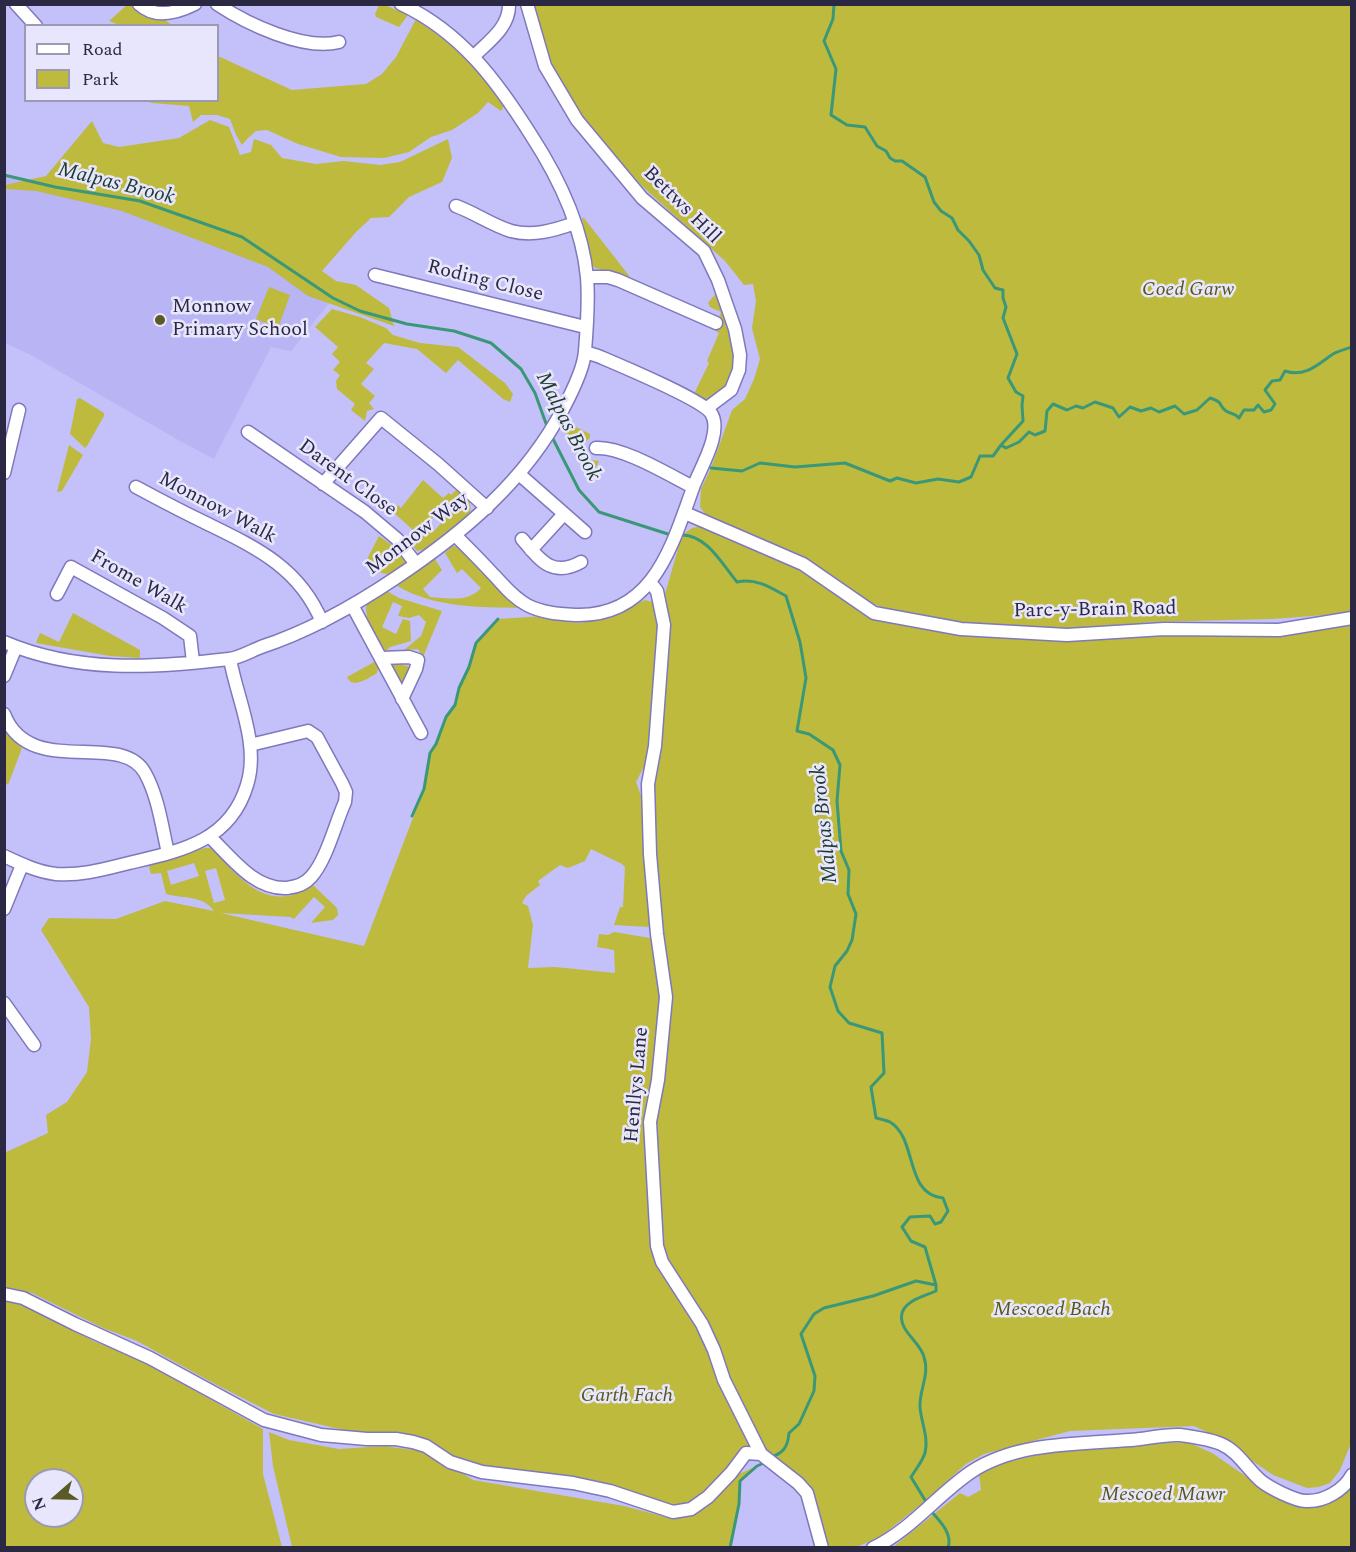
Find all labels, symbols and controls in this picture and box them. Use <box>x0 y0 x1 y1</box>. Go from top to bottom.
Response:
legend <box>24 24 219 102</box>
text: Road <box>82 36 123 63</box>
text: Park <box>82 66 119 93</box>
water label: Malpas Brook <box>55 158 177 212</box>
street label: Bettws Hill <box>637 162 725 250</box>
street label: Roding Close <box>425 256 545 308</box>
park label: Coed Garw <box>1142 279 1234 303</box>
place label: Monnow Primary School <box>172 296 308 343</box>
marker: Monnow Primary School <box>153 313 167 327</box>
water label: Malpas Brook <box>529 368 605 486</box>
street label: Darent Close <box>293 435 401 523</box>
street label: Monnow Walk <box>154 468 280 550</box>
street label: Monnow Way <box>362 489 474 581</box>
street label: Frome Walk <box>85 546 191 620</box>
street label: Parc-y-Brain Road <box>1013 598 1177 624</box>
water label: Malpas Brook <box>807 763 845 885</box>
street label: Henllys Lane <box>621 1026 655 1144</box>
park label: Mescoed Bach <box>993 1299 1111 1323</box>
park label: Garth Fach <box>581 1385 673 1409</box>
north arrow <box>24 1468 84 1528</box>
park label: Mescoed Mawr <box>1101 1484 1225 1508</box>
text: N <box>25 1493 52 1514</box>

